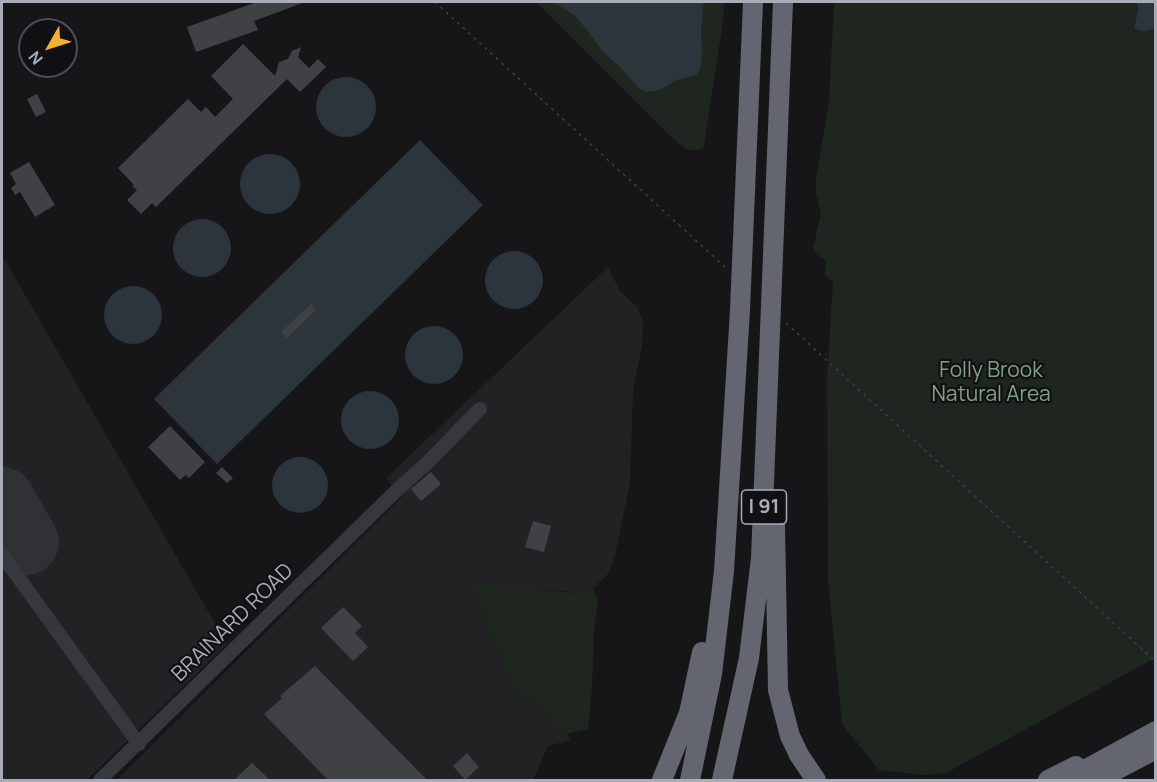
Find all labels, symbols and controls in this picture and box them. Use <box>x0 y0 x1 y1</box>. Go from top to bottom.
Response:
north arrow <box>18 18 78 78</box>
text: N <box>23 47 48 69</box>
park label: Folly Brook Natural Area <box>931 358 1051 408</box>
road number: I 91 <box>742 490 786 524</box>
street label: BRAINARD ROAD <box>167 559 299 687</box>

